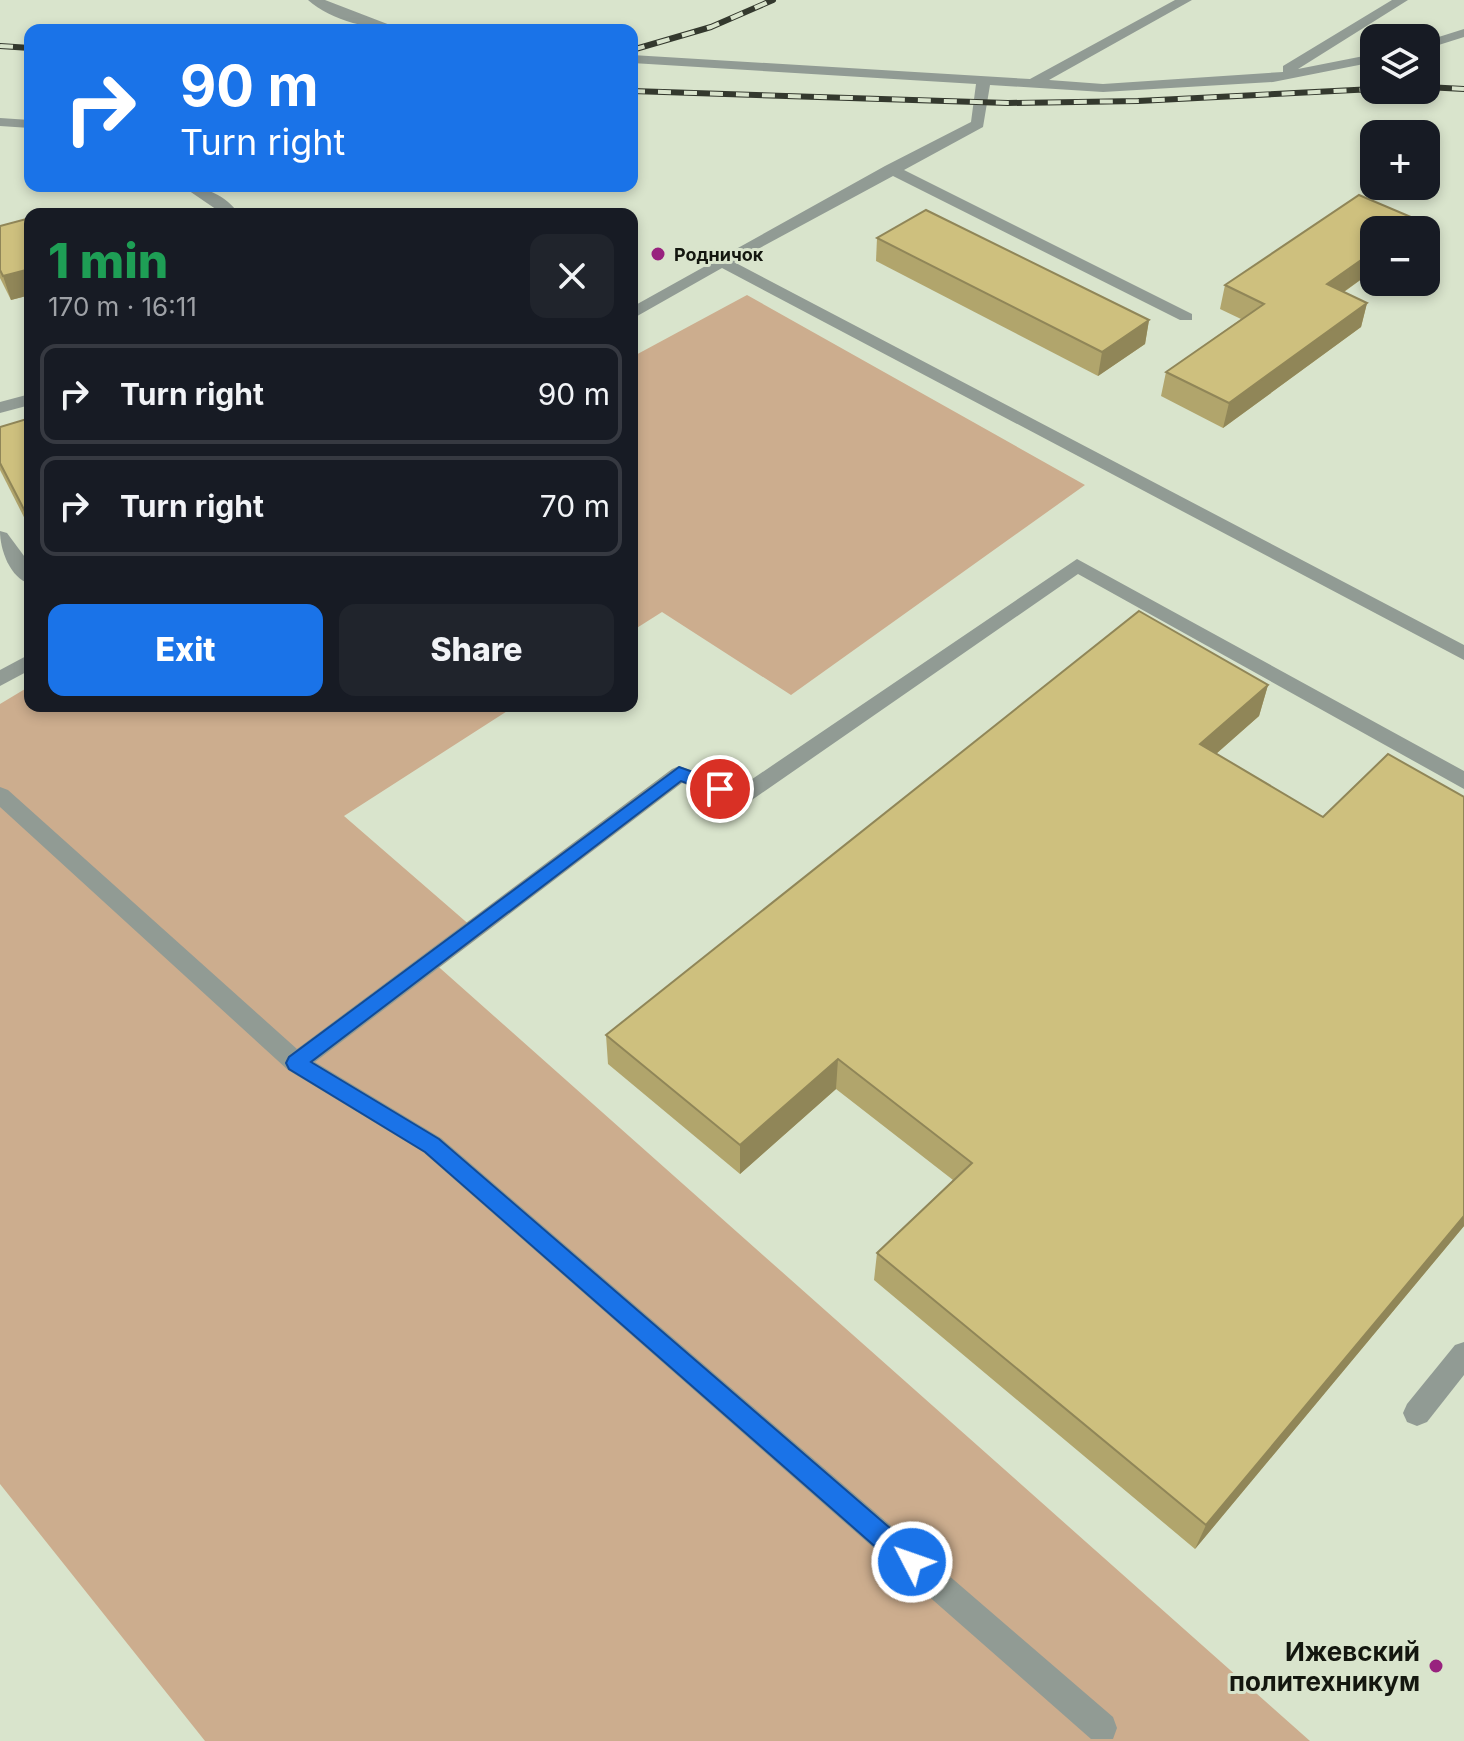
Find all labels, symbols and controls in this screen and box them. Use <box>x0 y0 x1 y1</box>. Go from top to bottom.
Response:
map controls <box>1360 24 1440 296</box>
button: layers <box>1360 24 1440 104</box>
text: 90 m <box>180 52 319 120</box>
icon: right <box>48 56 152 160</box>
text: Turn right <box>180 120 345 164</box>
button: + <box>1360 120 1440 200</box>
button: − <box>1360 216 1440 296</box>
text: 1 min <box>48 231 168 290</box>
button: close <box>530 234 614 318</box>
place label: Родничок <box>674 244 764 265</box>
marker: Родничок <box>649 245 667 263</box>
text: 170 m · 16:11 <box>48 291 197 322</box>
icon: right <box>52 372 96 416</box>
text: Turn right <box>120 376 264 412</box>
text: 90 m <box>538 376 610 412</box>
icon: right <box>52 484 96 528</box>
text: Turn right <box>120 488 264 524</box>
text: 70 m <box>540 488 610 524</box>
button: Exit <box>48 604 323 696</box>
button: Share <box>339 604 614 696</box>
pin <box>686 755 754 823</box>
icon: arrive <box>698 767 742 811</box>
position arrow <box>870 1520 954 1604</box>
place label: Ижевский политехникум <box>1229 1636 1420 1697</box>
marker: Ижевский политехникум <box>1427 1657 1445 1675</box>

